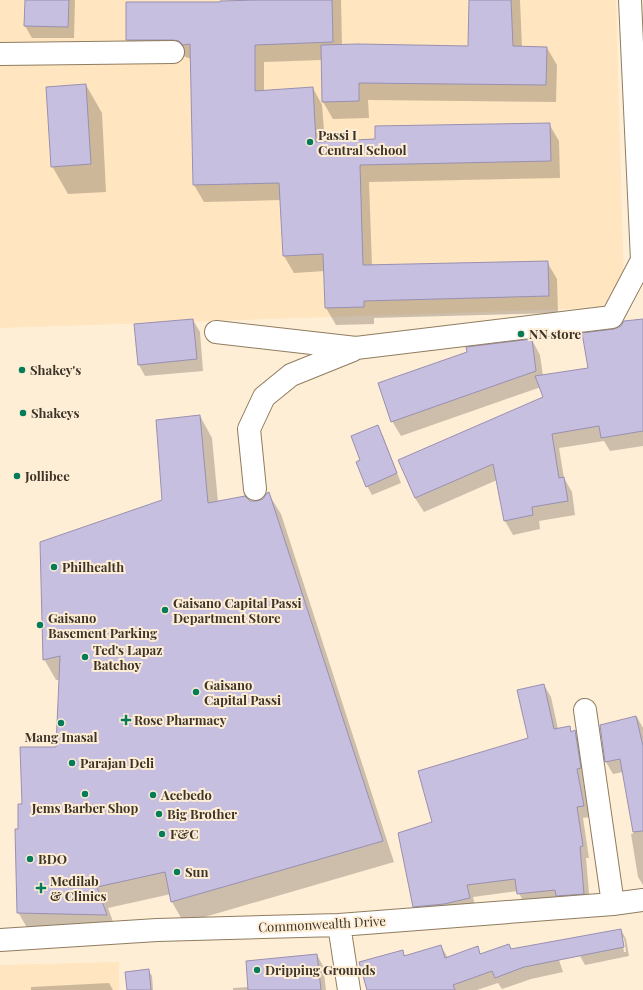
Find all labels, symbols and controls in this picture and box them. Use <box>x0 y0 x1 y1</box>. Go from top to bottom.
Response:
place label: Passi I Central School <box>318 126 407 158</box>
marker: Passi I Central School <box>305 137 315 147</box>
place label: NN store <box>529 325 582 342</box>
marker: NN store <box>516 329 526 339</box>
place label: Shakey's <box>30 361 81 378</box>
marker: Shakey's <box>17 365 27 375</box>
place label: Shakeys <box>31 404 79 421</box>
marker: Shakeys <box>18 408 28 418</box>
place label: Jollibee <box>24 467 70 484</box>
marker: Jollibee <box>12 471 22 481</box>
place label: Philhealth <box>62 558 124 575</box>
marker: Philhealth <box>49 562 59 572</box>
place label: Gaisano Capital Passi Department Store <box>173 594 302 626</box>
marker: Gaisano Capital Passi Department Store <box>160 605 170 615</box>
place label: Gaisano Basement Parking <box>48 609 158 641</box>
marker: Gaisano Basement Parking <box>35 620 45 630</box>
place label: Ted's Lapaz Batchoy <box>93 641 162 673</box>
marker: Ted's Lapaz Batchoy <box>80 652 90 662</box>
place label: Gaisano Capital Passi <box>204 676 281 708</box>
marker: Gaisano Capital Passi <box>191 687 201 697</box>
place label: Rose Pharmacy <box>134 711 227 728</box>
marker: Rose Pharmacy <box>121 715 131 725</box>
marker: Mang Inasal <box>56 718 66 728</box>
place label: Mang Inasal <box>24 728 98 745</box>
place label: Parajan Deli <box>80 754 154 771</box>
marker: Parajan Deli <box>67 758 77 768</box>
place label: Acebedo <box>160 786 212 803</box>
marker: Jems Barber Shop <box>80 789 90 799</box>
marker: Acebedo <box>148 790 158 800</box>
place label: Jems Barber Shop <box>31 799 138 816</box>
place label: Big Brother <box>167 805 237 822</box>
marker: Big Brother <box>154 809 164 819</box>
place label: F&C <box>170 825 198 842</box>
marker: F&C <box>157 829 167 839</box>
place label: BDO <box>38 850 67 867</box>
marker: BDO <box>25 854 35 864</box>
place label: Sun <box>185 863 208 880</box>
marker: Sun <box>172 867 182 877</box>
place label: Medilab & Clinics <box>50 872 107 904</box>
marker: Medilab & Clinics <box>35 882 47 894</box>
street label: Commonwealth Drive <box>258 912 387 935</box>
place label: Dripping Grounds <box>265 961 376 978</box>
marker: Dripping Grounds <box>252 965 262 975</box>

